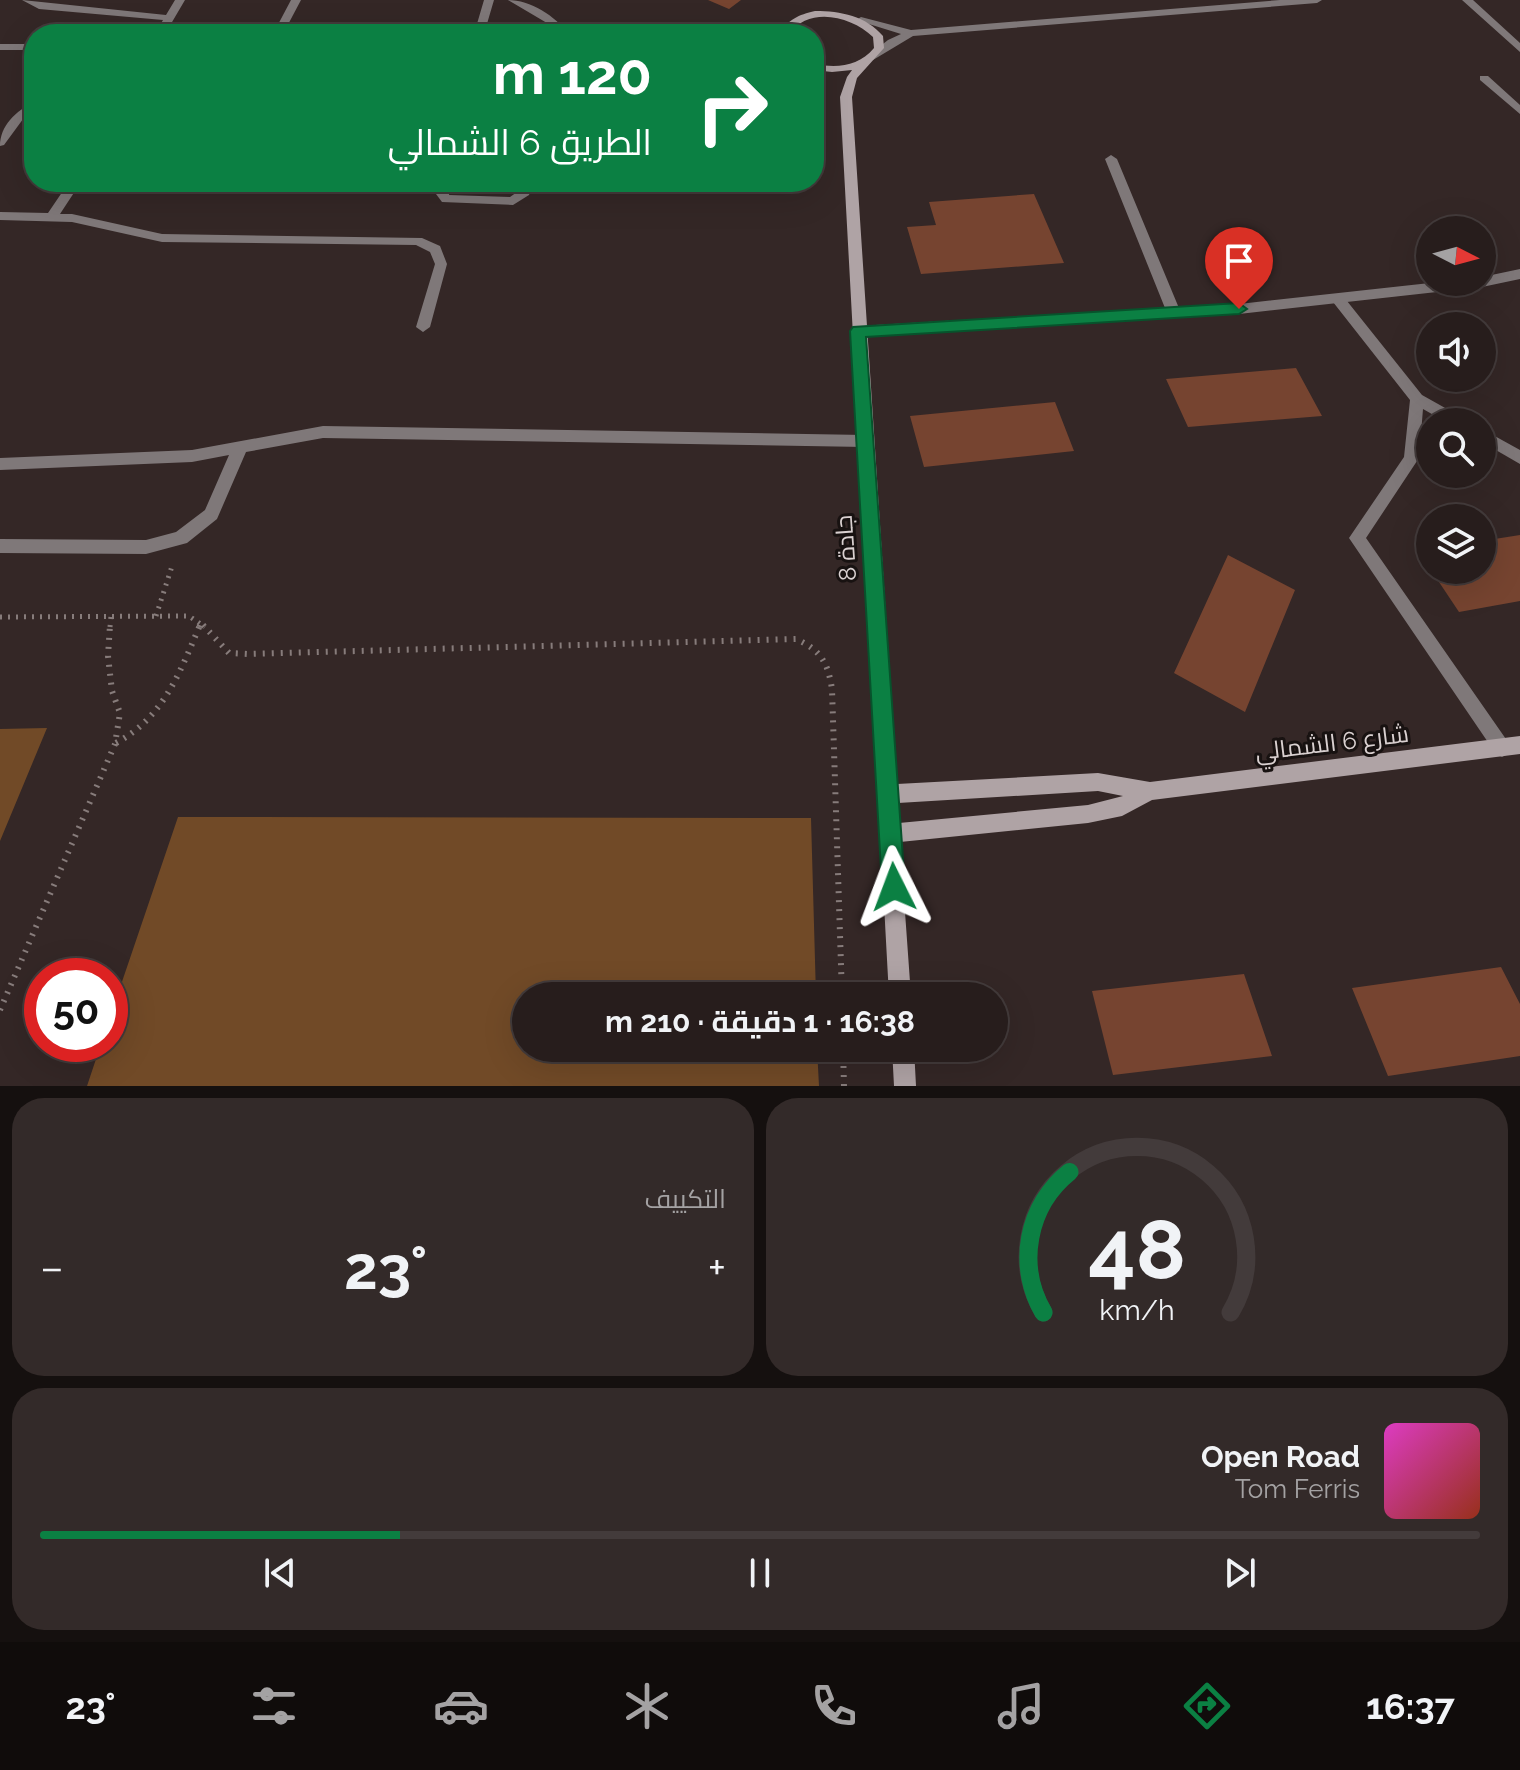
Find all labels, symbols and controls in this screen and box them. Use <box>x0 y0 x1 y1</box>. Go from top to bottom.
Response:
text: 120 m <box>493 41 652 107</box>
icon: right <box>680 56 784 160</box>
text: الطريق 6 الشمالي <box>388 121 652 163</box>
north arrow <box>1416 216 1496 296</box>
map controls <box>1416 216 1496 584</box>
pin <box>1205 227 1273 309</box>
icon: arrive <box>1217 239 1261 283</box>
button: sound <box>1416 312 1496 392</box>
button: search <box>1416 408 1496 488</box>
button: layers <box>1416 504 1496 584</box>
street label: جادة 8 <box>829 514 862 582</box>
street label: شارع 6 الشمالي <box>1253 719 1411 771</box>
position arrow <box>852 845 936 929</box>
speed limit sign: 50 <box>24 958 128 1062</box>
text: 16:38 · 1 دقيقة · 210 m <box>605 1004 915 1039</box>
text: التكييف <box>644 1184 726 1214</box>
text: 48 <box>1088 1201 1186 1298</box>
text: 23° <box>344 1233 427 1303</box>
text: − <box>40 1242 64 1293</box>
text: + <box>708 1242 726 1293</box>
text: km/h <box>1099 1293 1175 1327</box>
text: Open Road <box>1201 1439 1360 1474</box>
text: Tom Ferris <box>1235 1474 1360 1504</box>
icon: previous <box>258 1551 302 1595</box>
icon: pause <box>738 1551 782 1595</box>
icon: next <box>1218 1551 1262 1595</box>
icon: filters <box>246 1678 302 1734</box>
icon: car <box>433 1678 489 1734</box>
icon: climate <box>619 1678 675 1734</box>
icon: phone <box>806 1678 862 1734</box>
icon: music <box>993 1678 1049 1734</box>
icon: directions <box>1179 1678 1235 1734</box>
text: 23° <box>65 1685 116 1727</box>
text: 16:37 <box>1366 1685 1455 1727</box>

